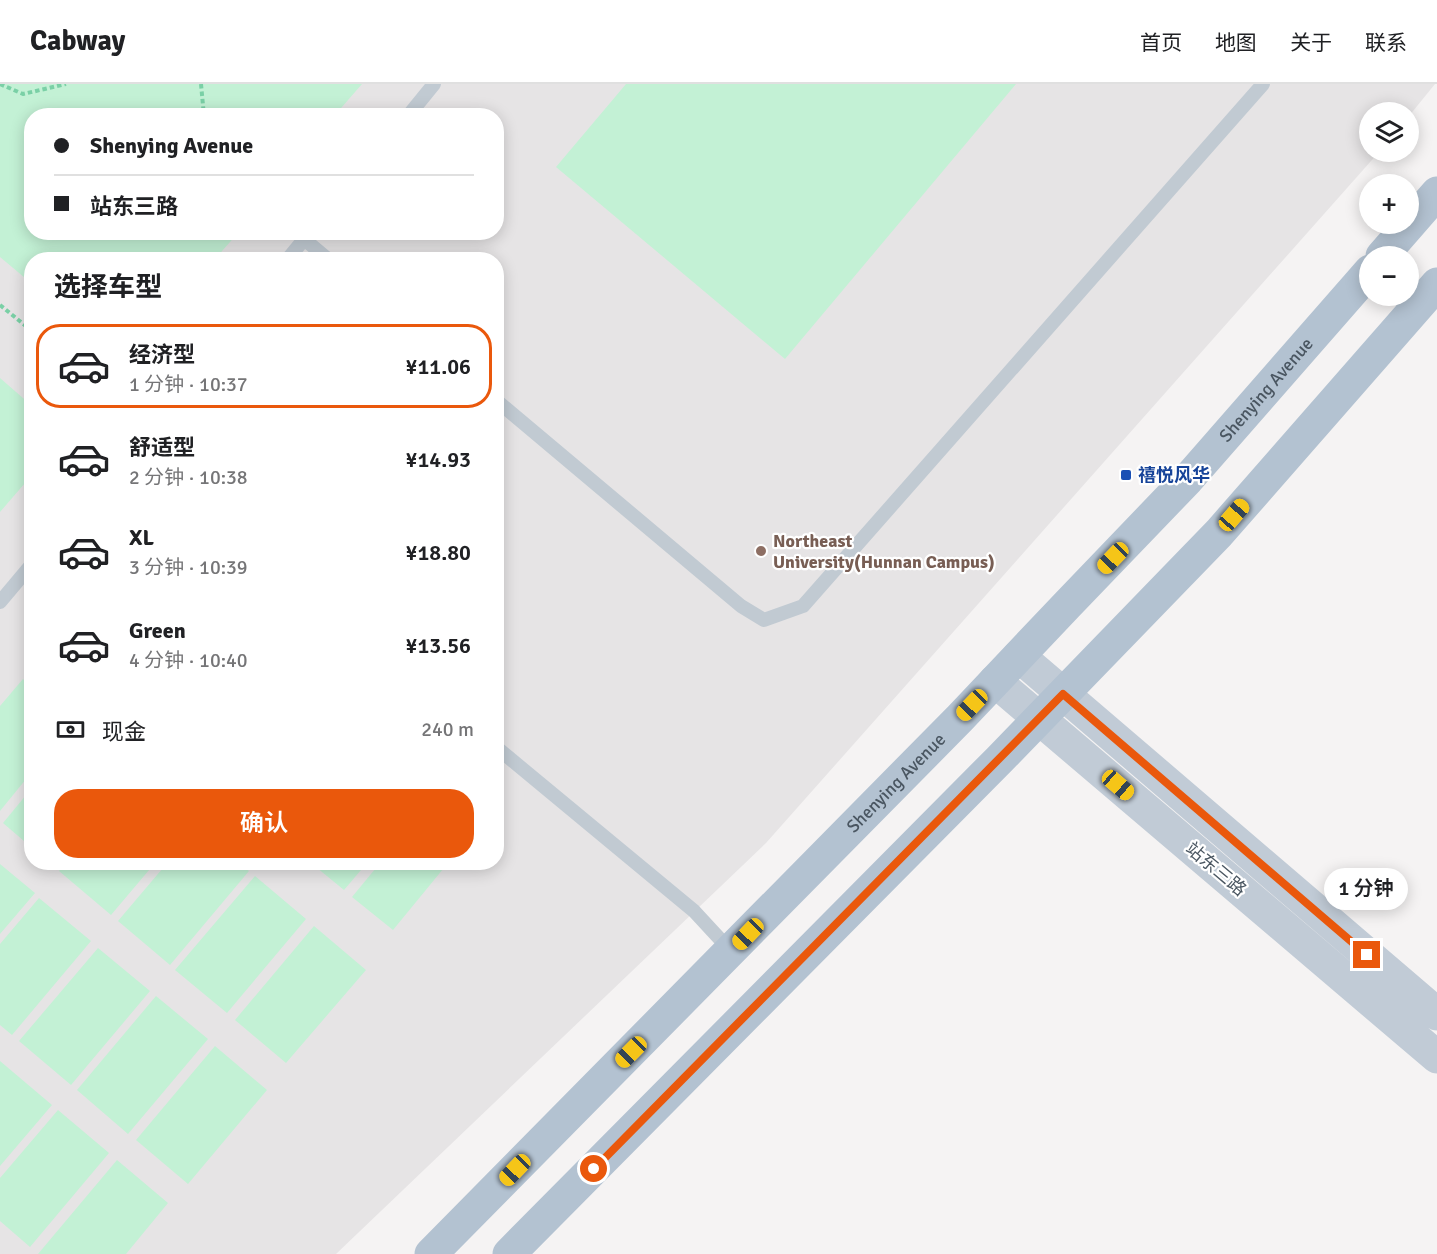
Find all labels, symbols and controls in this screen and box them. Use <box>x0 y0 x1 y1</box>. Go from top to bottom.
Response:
text: Cabway <box>30 24 125 58</box>
text: 首页 <box>1140 30 1182 56</box>
text: 地图 <box>1215 30 1257 56</box>
text: 关于 <box>1290 30 1332 56</box>
text: 联系 <box>1365 30 1407 56</box>
map controls <box>1359 102 1419 306</box>
button: layers <box>1359 102 1419 162</box>
text: Shenying Avenue <box>90 132 253 159</box>
button: + <box>1359 174 1419 234</box>
text: 站东三路 <box>90 193 178 220</box>
button: − <box>1359 246 1419 306</box>
text: 选择车型 <box>54 271 162 304</box>
street label: Shenying Avenue <box>1215 333 1318 446</box>
icon: car <box>57 339 111 393</box>
text: 经济型 <box>129 341 195 368</box>
text: ¥11.06 <box>406 353 471 380</box>
text: 1 分钟 · 10:37 <box>129 372 248 397</box>
icon: car <box>57 432 111 486</box>
text: 舒适型 <box>129 434 195 461</box>
text: ¥14.93 <box>406 446 471 473</box>
place label: 禧悦风华 <box>1138 464 1210 486</box>
text: 2 分钟 · 10:38 <box>129 465 248 490</box>
marker: 禧悦风华 <box>1119 468 1133 482</box>
car <box>1215 496 1253 534</box>
text: XL <box>129 524 154 551</box>
icon: car <box>57 525 111 579</box>
place label: Northeast University(Hunnan Campus) <box>773 530 995 573</box>
text: ¥18.80 <box>406 539 471 566</box>
car <box>1094 539 1132 577</box>
marker: Northeast University(Hunnan Campus) <box>754 544 768 558</box>
text: 3 分钟 · 10:39 <box>129 555 248 580</box>
text: Green <box>129 617 186 644</box>
icon: car <box>57 618 111 672</box>
text: ¥13.56 <box>406 632 471 659</box>
text: 4 分钟 · 10:40 <box>129 648 248 673</box>
car <box>953 686 991 724</box>
icon: cash <box>54 713 87 746</box>
text: 240 m <box>421 717 474 742</box>
text: 现金 <box>102 718 146 745</box>
street label: Shenying Avenue <box>842 728 950 837</box>
car <box>1099 766 1137 804</box>
button: 确认 <box>54 789 474 858</box>
street label: 站东三路 <box>1181 837 1251 901</box>
callout: 1 分钟 <box>1325 868 1409 910</box>
text: 1 分钟 <box>1338 876 1394 901</box>
car <box>729 915 767 953</box>
route end <box>1353 941 1380 968</box>
car <box>612 1033 650 1071</box>
car <box>496 1151 534 1189</box>
route start <box>580 1155 607 1182</box>

